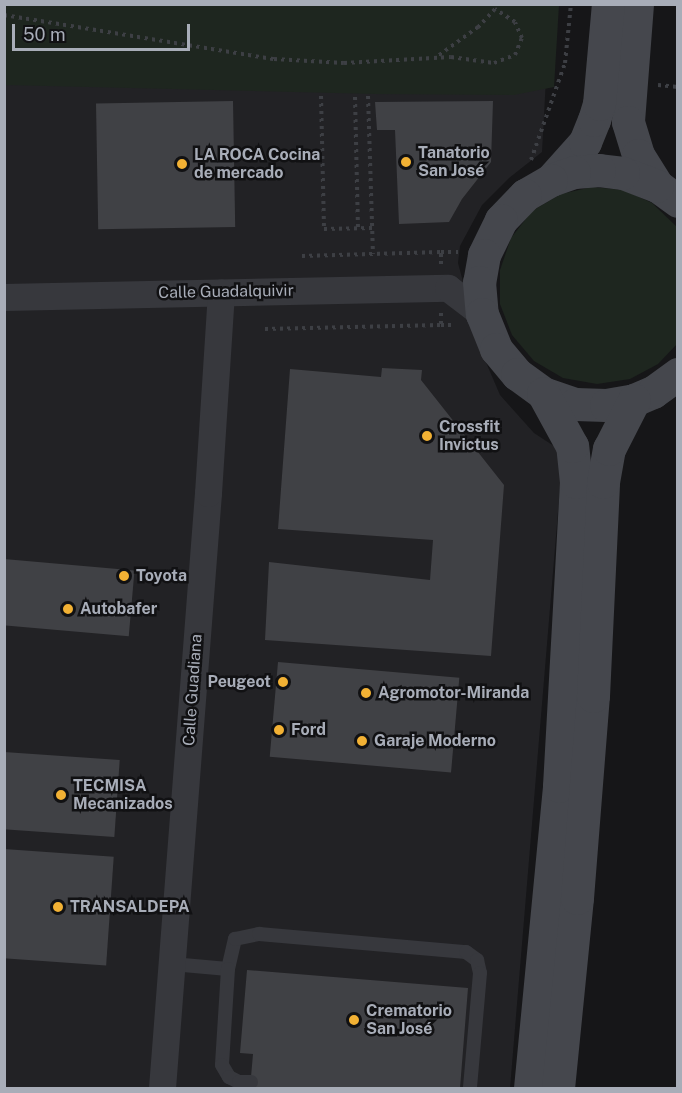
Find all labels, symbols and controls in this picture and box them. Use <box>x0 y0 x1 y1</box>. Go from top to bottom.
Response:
scale bar <box>15 12 194 50</box>
text: 50 m <box>23 24 66 45</box>
place label: Tanatorio San José <box>418 143 490 181</box>
place label: LA ROCA Cocina de mercado <box>194 145 320 183</box>
marker: Tanatorio San José <box>399 155 413 169</box>
marker: LA ROCA Cocina de mercado <box>175 157 189 171</box>
street label: Calle Guadalquivir <box>158 281 294 303</box>
place label: Crossfit Invictus <box>439 417 500 455</box>
marker: Crossfit Invictus <box>420 429 434 443</box>
place label: Toyota <box>136 566 187 586</box>
marker: Toyota <box>117 569 131 583</box>
place label: Autobafer <box>80 599 157 619</box>
marker: Autobafer <box>61 602 75 616</box>
street label: Calle Guadiana <box>180 633 206 747</box>
place label: Peugeot <box>208 672 271 692</box>
marker: Peugeot <box>276 675 290 689</box>
place label: Agromotor-Miranda <box>378 683 529 703</box>
marker: Agromotor-Miranda <box>359 686 373 700</box>
place label: Ford <box>291 720 326 740</box>
marker: Ford <box>272 723 286 737</box>
place label: Garaje Moderno <box>374 731 496 751</box>
marker: Garaje Moderno <box>355 734 369 748</box>
place label: TECMISA Mecanizados <box>73 776 173 814</box>
marker: TECMISA Mecanizados <box>54 788 68 802</box>
place label: TRANSALDEPA <box>70 897 190 917</box>
marker: TRANSALDEPA <box>51 900 65 914</box>
place label: Crematorio San José <box>366 1001 452 1039</box>
marker: Crematorio San José <box>347 1013 361 1027</box>

